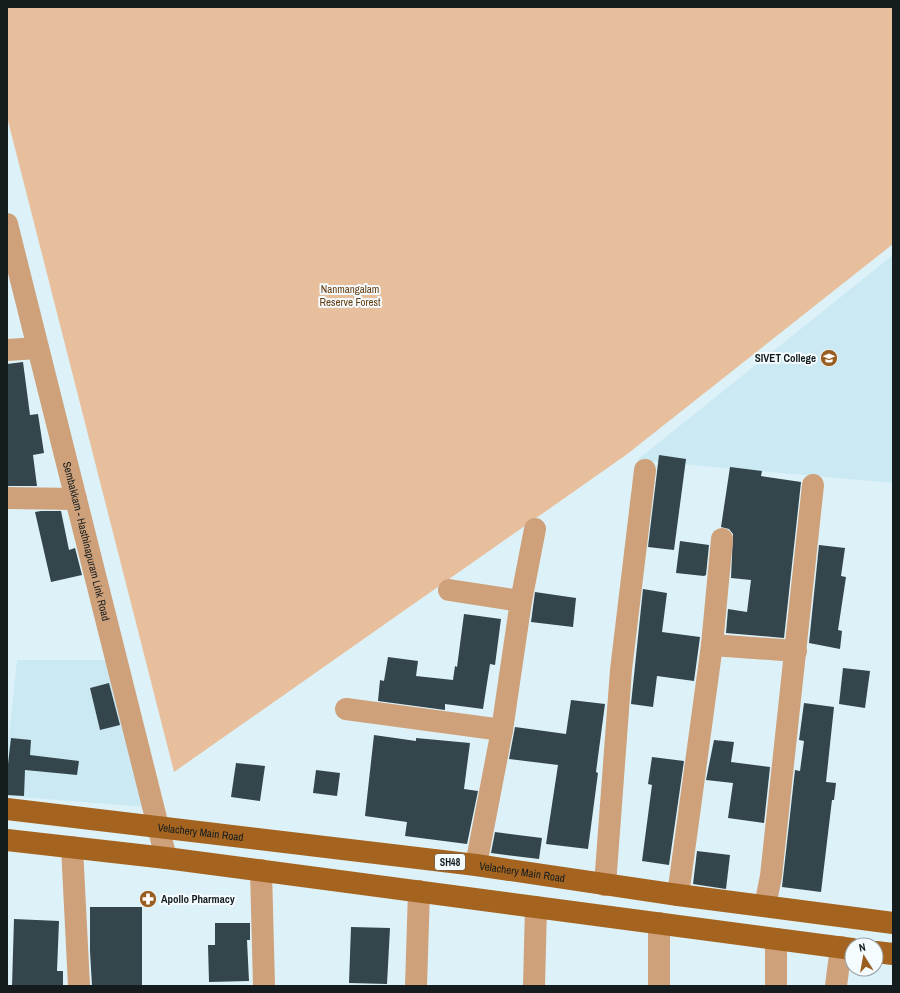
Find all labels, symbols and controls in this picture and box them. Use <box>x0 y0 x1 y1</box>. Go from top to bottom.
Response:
park label: Nanmangalam Reserve Forest <box>319 282 381 309</box>
school or university icon: SIVET College <box>819 348 839 368</box>
place label: SIVET College <box>755 351 816 365</box>
street label: Sembakkam - Hasthinapuram Link Road <box>60 460 113 622</box>
street label: Velachery Main Road <box>157 820 244 844</box>
road number: SH48 <box>435 854 465 870</box>
street label: Velachery Main Road <box>478 859 566 885</box>
pharmacy icon: Apollo Pharmacy <box>138 889 158 909</box>
place label: Apollo Pharmacy <box>161 892 235 906</box>
north arrow <box>844 937 884 977</box>
text: N <box>858 940 867 955</box>

